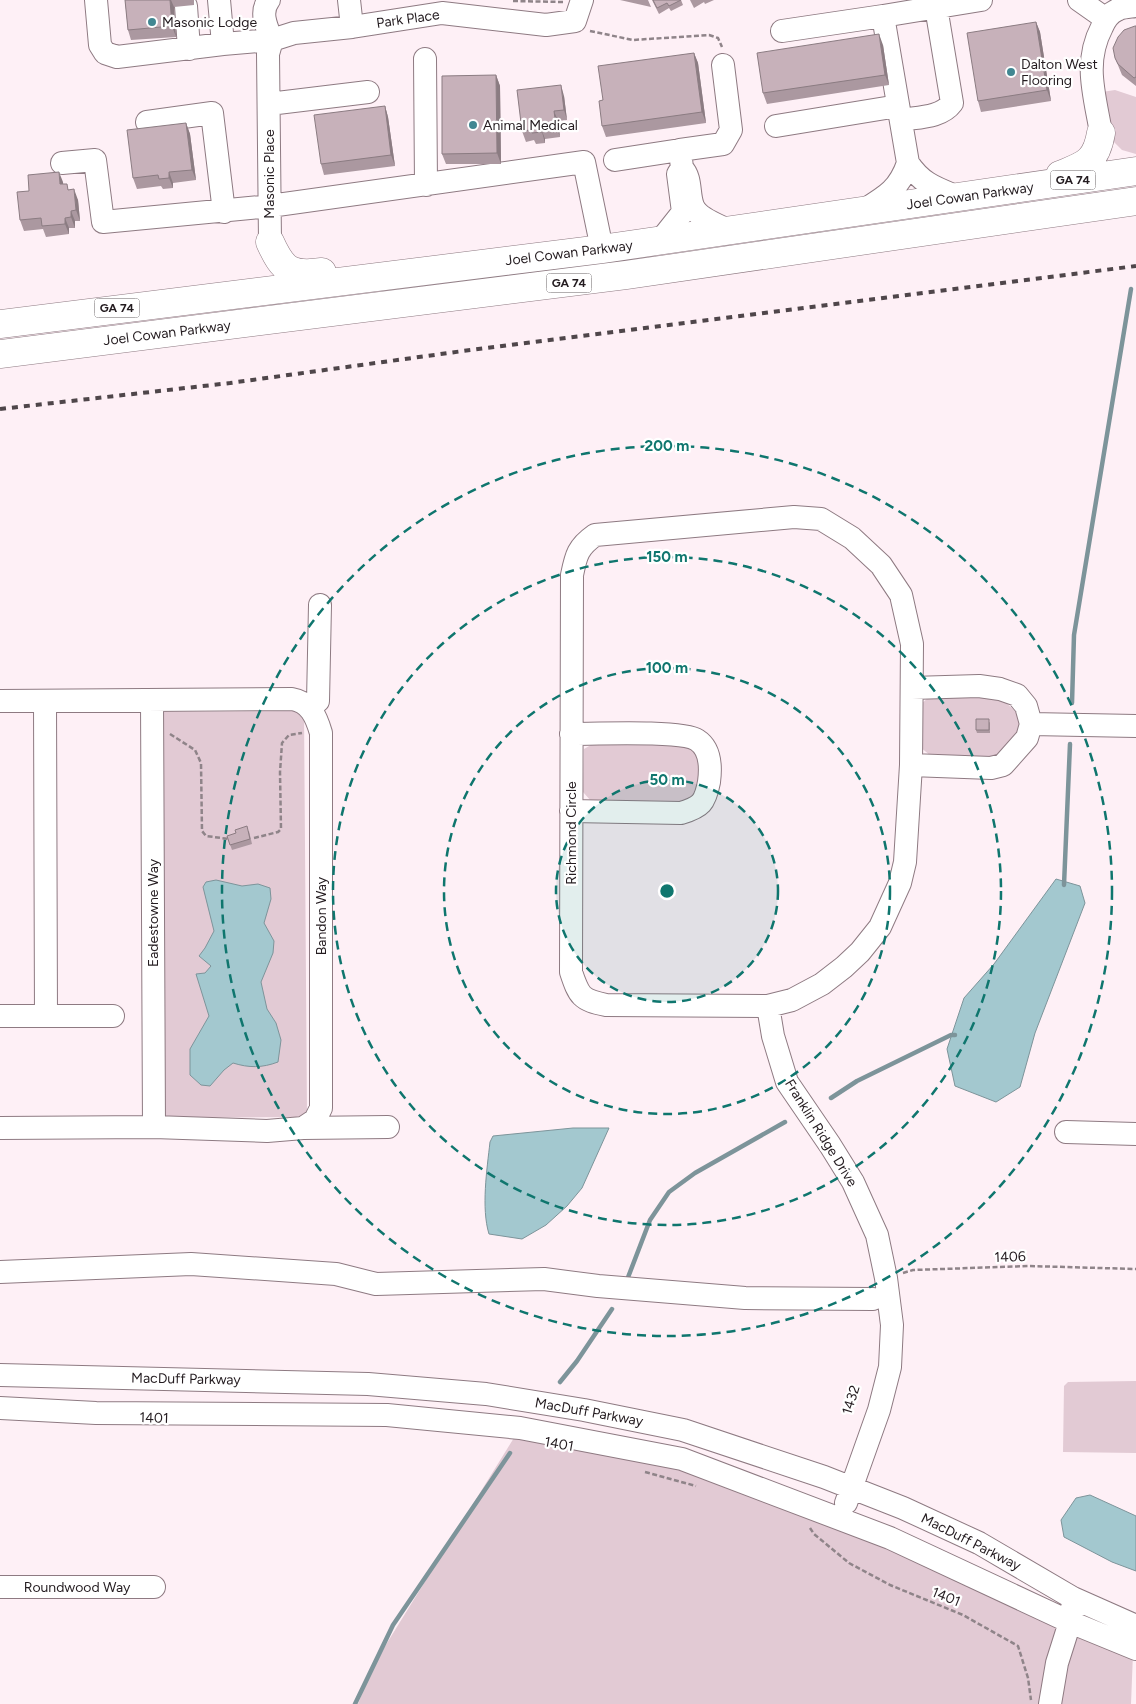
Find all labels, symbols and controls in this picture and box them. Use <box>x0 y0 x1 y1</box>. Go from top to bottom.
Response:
street label: Park Place <box>375 6 441 32</box>
place label: Masonic Lodge <box>162 14 258 31</box>
marker: Masonic Lodge <box>146 16 158 28</box>
place label: Dalton West Flooring <box>1021 56 1098 89</box>
marker: Dalton West Flooring <box>1005 66 1017 78</box>
place label: Animal Medical <box>483 117 578 134</box>
marker: Animal Medical <box>467 119 479 131</box>
street label: Masonic Place <box>261 129 278 219</box>
road number: GA 74 <box>1050 170 1096 190</box>
street label: Joel Cowan Parkway <box>905 179 1035 213</box>
street label: Joel Cowan Parkway <box>504 237 634 269</box>
road number: GA 74 <box>546 274 592 292</box>
road number: GA 74 <box>94 298 140 318</box>
street label: Joel Cowan Parkway <box>102 317 232 349</box>
text: 200 m <box>645 437 689 455</box>
text: 150 m <box>646 548 688 566</box>
text: 100 m <box>646 659 688 677</box>
text: 50 m <box>649 771 685 789</box>
street label: Richmond Circle <box>563 781 580 885</box>
street label: Eadestowne Way <box>145 858 162 967</box>
street label: Bandon Way <box>313 876 330 955</box>
centre of rings <box>658 882 676 900</box>
street label: Franklin Ridge Drive <box>781 1076 861 1190</box>
street label: 1406 <box>994 1248 1026 1266</box>
street label: MacDuff Parkway <box>131 1370 242 1388</box>
street label: 1432 <box>838 1383 864 1417</box>
street label: MacDuff Parkway <box>534 1394 645 1430</box>
street label: 1401 <box>139 1409 169 1427</box>
street label: 1401 <box>543 1433 575 1455</box>
street label: MacDuff Parkway <box>918 1510 1024 1575</box>
street label: Roundwood Way <box>24 1579 131 1596</box>
street label: 1401 <box>929 1584 963 1610</box>

